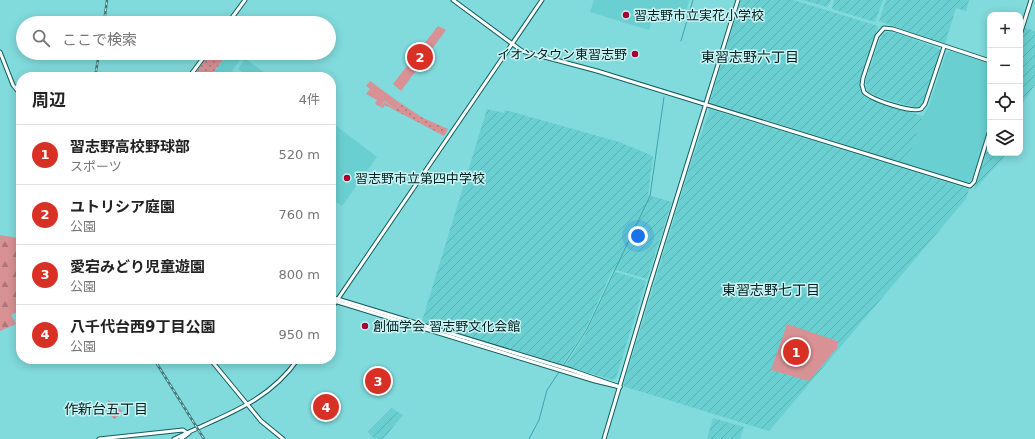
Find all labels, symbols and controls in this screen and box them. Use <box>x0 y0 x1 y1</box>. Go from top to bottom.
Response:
place label: 習志野市立実花小学校 <box>634 8 764 23</box>
marker: 習志野市立実花小学校 <box>621 10 631 20</box>
map controls <box>987 12 1023 156</box>
button: + <box>987 12 1023 48</box>
search box <box>16 16 336 60</box>
icon: search <box>30 27 52 49</box>
text: ここで検索 <box>62 31 137 49</box>
pin: 2 <box>407 42 433 72</box>
place label: イオンタウン東習志野 <box>497 47 627 62</box>
button: − <box>987 48 1023 84</box>
marker: イオンタウン東習志野 <box>630 49 640 59</box>
district label: 東習志野六丁目 <box>701 49 799 65</box>
button: locate <box>987 84 1023 120</box>
text: 周辺 <box>32 90 66 110</box>
text: 4件 <box>299 92 320 107</box>
button: layers <box>987 120 1023 156</box>
text: 習志野高校野球部 <box>70 138 190 156</box>
text: 1 <box>40 147 50 162</box>
text: 520 m <box>278 147 320 162</box>
text: スポーツ <box>70 159 122 174</box>
place label: 習志野市立第四中学校 <box>355 171 485 186</box>
marker: 習志野市立第四中学校 <box>342 173 352 183</box>
text: ユトリシア庭園 <box>70 198 175 216</box>
text: 2 <box>40 207 50 222</box>
text: 760 m <box>278 207 320 222</box>
text: 公園 <box>70 219 96 234</box>
your location <box>628 226 648 246</box>
text: 愛宕みどり児童遊園 <box>70 258 205 276</box>
text: 3 <box>40 267 50 282</box>
text: 800 m <box>278 267 320 282</box>
text: 公園 <box>70 279 96 294</box>
district label: 東習志野七丁目 <box>722 282 820 298</box>
text: 八千代台西9丁目公園 <box>70 318 215 336</box>
place label: 創価学会 習志野文化会館 <box>373 319 520 334</box>
marker: 創価学会 習志野文化会館 <box>360 321 370 331</box>
text: 4 <box>40 327 50 342</box>
text: 950 m <box>278 327 320 342</box>
pin: 1 <box>783 337 809 367</box>
text: 公園 <box>70 339 96 354</box>
pin: 3 <box>365 366 391 396</box>
pin: 4 <box>313 392 339 422</box>
district label: 作新台五丁目 <box>64 401 148 417</box>

